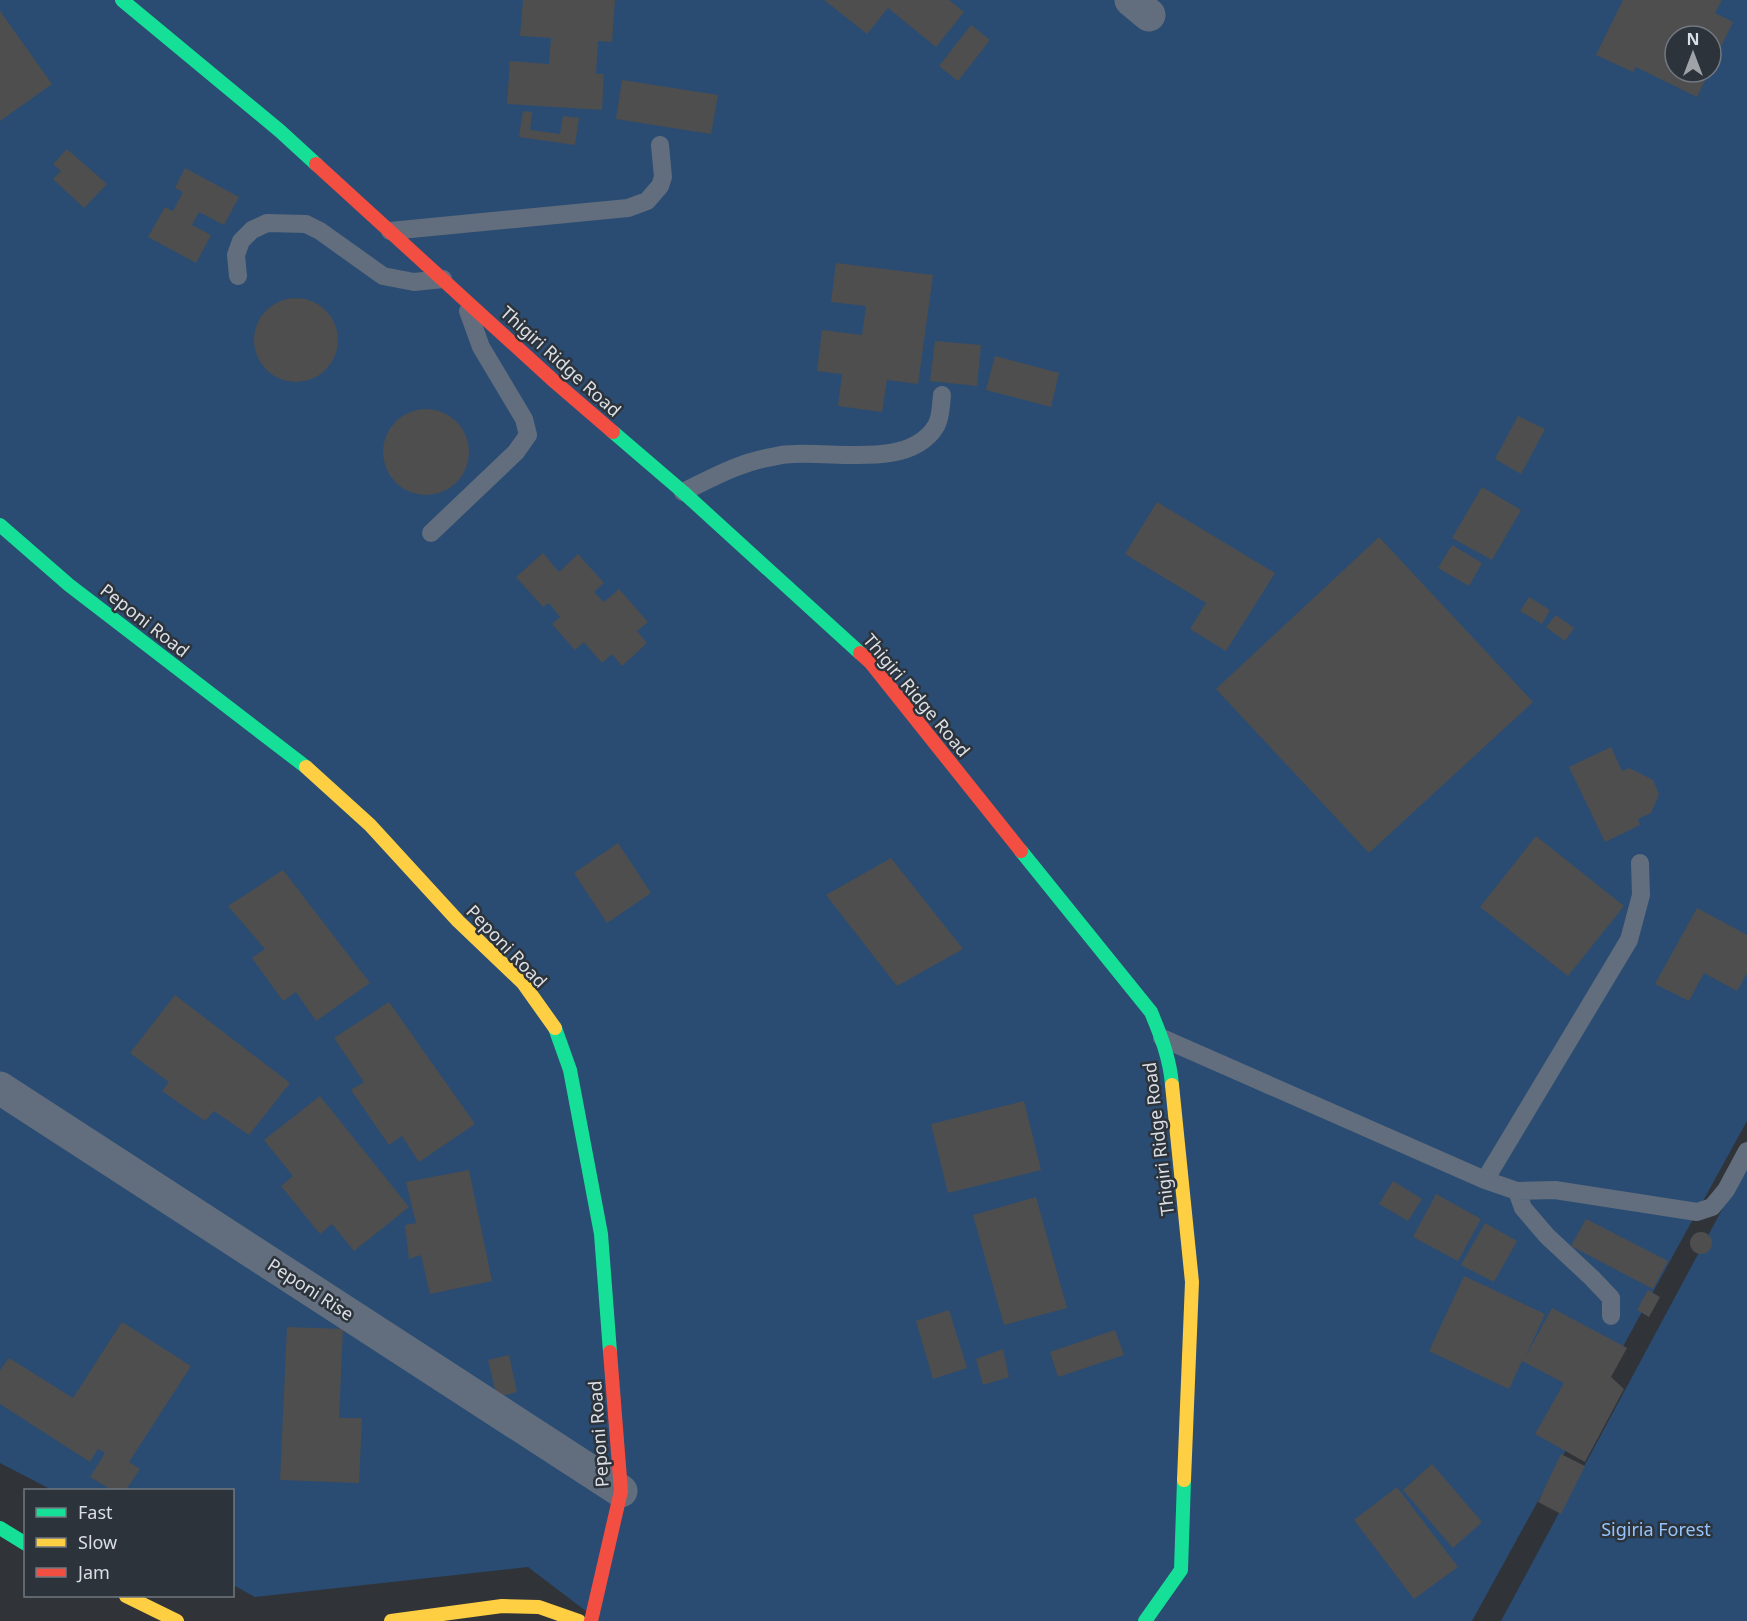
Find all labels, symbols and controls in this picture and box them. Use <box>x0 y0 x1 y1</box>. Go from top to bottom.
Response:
north arrow <box>1663 24 1723 84</box>
text: N <box>1686 28 1700 50</box>
street label: Thigiri Ridge Road <box>496 300 626 422</box>
street label: Peponi Road <box>96 578 194 662</box>
street label: Thigiri Ridge Road <box>858 628 976 762</box>
street label: Peponi Road <box>461 899 553 993</box>
street label: Thigiri Ridge Road <box>1137 1061 1179 1217</box>
street label: Peponi Rise <box>263 1252 359 1326</box>
street label: Peponi Road <box>582 1380 614 1488</box>
legend <box>24 1489 234 1597</box>
text: Fast <box>78 1500 113 1524</box>
park label: Sigiria Forest <box>1601 1517 1711 1541</box>
text: Slow <box>78 1530 117 1554</box>
text: Jam <box>76 1560 110 1584</box>

